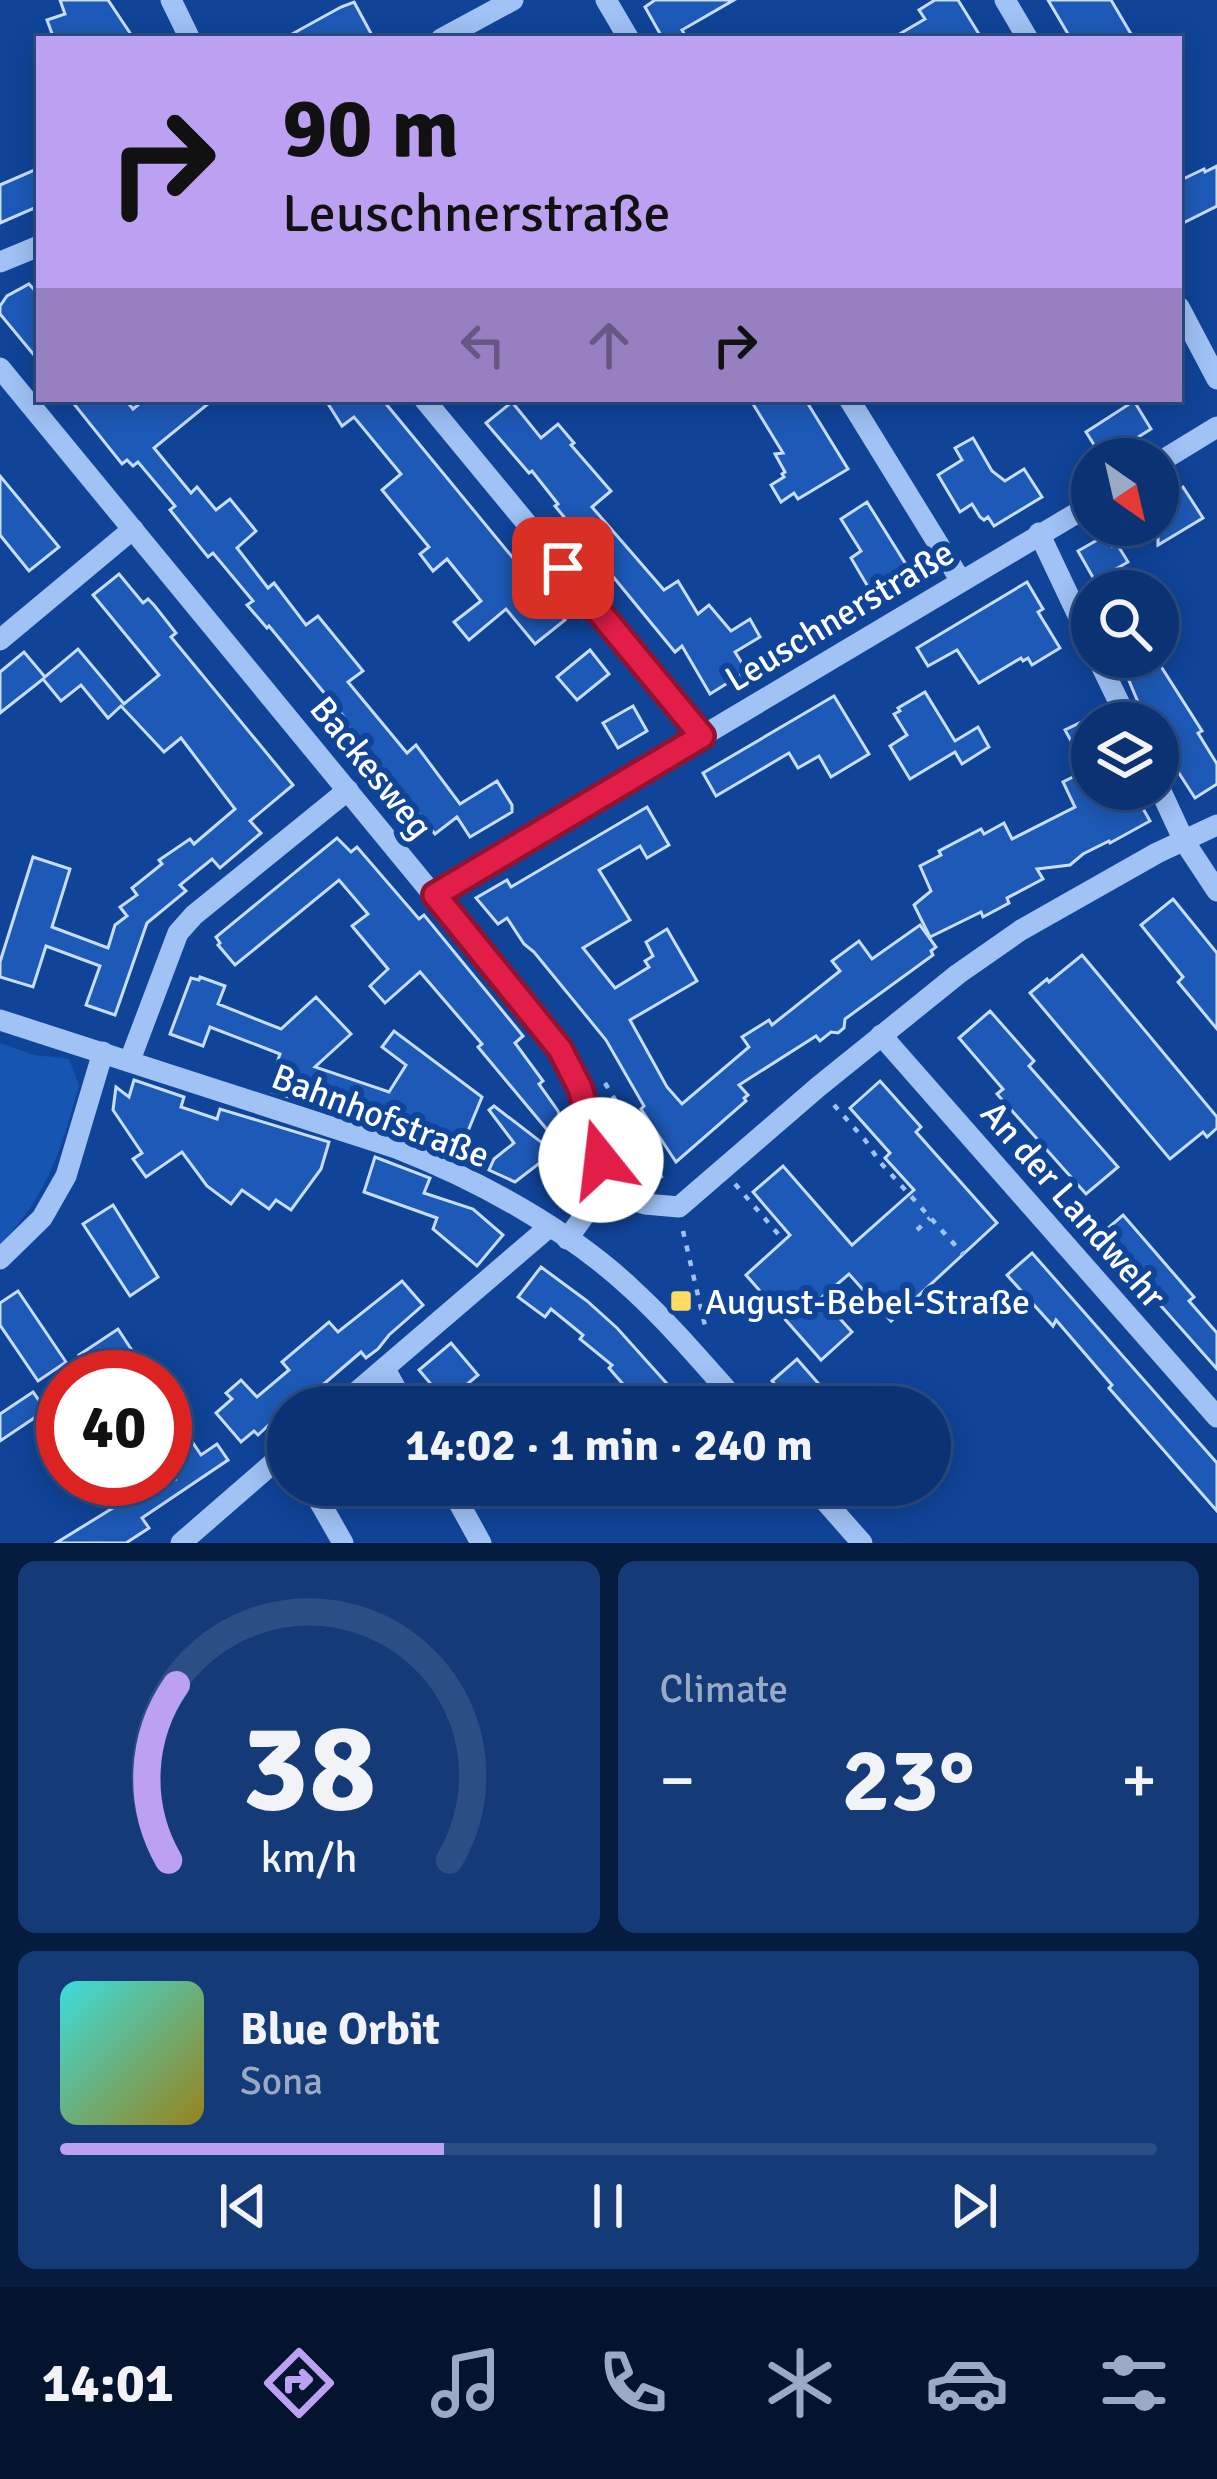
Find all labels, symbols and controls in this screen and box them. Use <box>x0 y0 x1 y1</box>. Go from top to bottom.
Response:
text: 90 m <box>282 77 459 181</box>
icon: right <box>84 84 240 240</box>
text: Leuschnerstraße <box>282 180 670 247</box>
icon: left <box>450 312 516 378</box>
icon: ahead <box>576 312 642 378</box>
icon: right <box>702 312 768 378</box>
north arrow <box>1071 438 1179 546</box>
map controls <box>1071 438 1179 810</box>
pin <box>512 517 614 619</box>
street label: Leuschnerstraße <box>717 530 962 702</box>
icon: arrive <box>530 535 596 601</box>
button: search <box>1071 570 1179 678</box>
street label: Backesweg <box>300 688 442 848</box>
button: layers <box>1071 702 1179 810</box>
street label: Bahnhofstraße <box>265 1054 496 1179</box>
street label: An der Landwehr <box>971 1092 1176 1318</box>
position arrow <box>538 1097 664 1223</box>
place label: August-Bebel-Straße <box>705 1280 1030 1325</box>
marker: August-Bebel-Straße <box>668 1288 694 1314</box>
speed limit sign: 40 <box>36 1350 192 1506</box>
text: 14:02 · 1 min · 240 m <box>405 1418 813 1473</box>
text: Climate <box>660 1665 788 1713</box>
text: 38 <box>241 1692 376 1845</box>
text: 23° <box>842 1725 975 1836</box>
text: − <box>660 1740 695 1821</box>
text: + <box>1121 1740 1157 1821</box>
text: km/h <box>260 1832 357 1885</box>
text: Blue Orbit <box>240 2002 440 2057</box>
text: Sona <box>240 2057 323 2105</box>
icon: previous <box>210 2173 276 2239</box>
icon: pause <box>575 2173 641 2239</box>
icon: next <box>941 2173 1007 2239</box>
icon: directions <box>257 2341 341 2425</box>
icon: music <box>424 2341 508 2425</box>
icon: phone <box>591 2341 675 2425</box>
icon: climate <box>758 2341 842 2425</box>
icon: car <box>925 2341 1009 2425</box>
icon: filters <box>1092 2341 1176 2425</box>
text: 14:01 <box>41 2350 174 2417</box>

